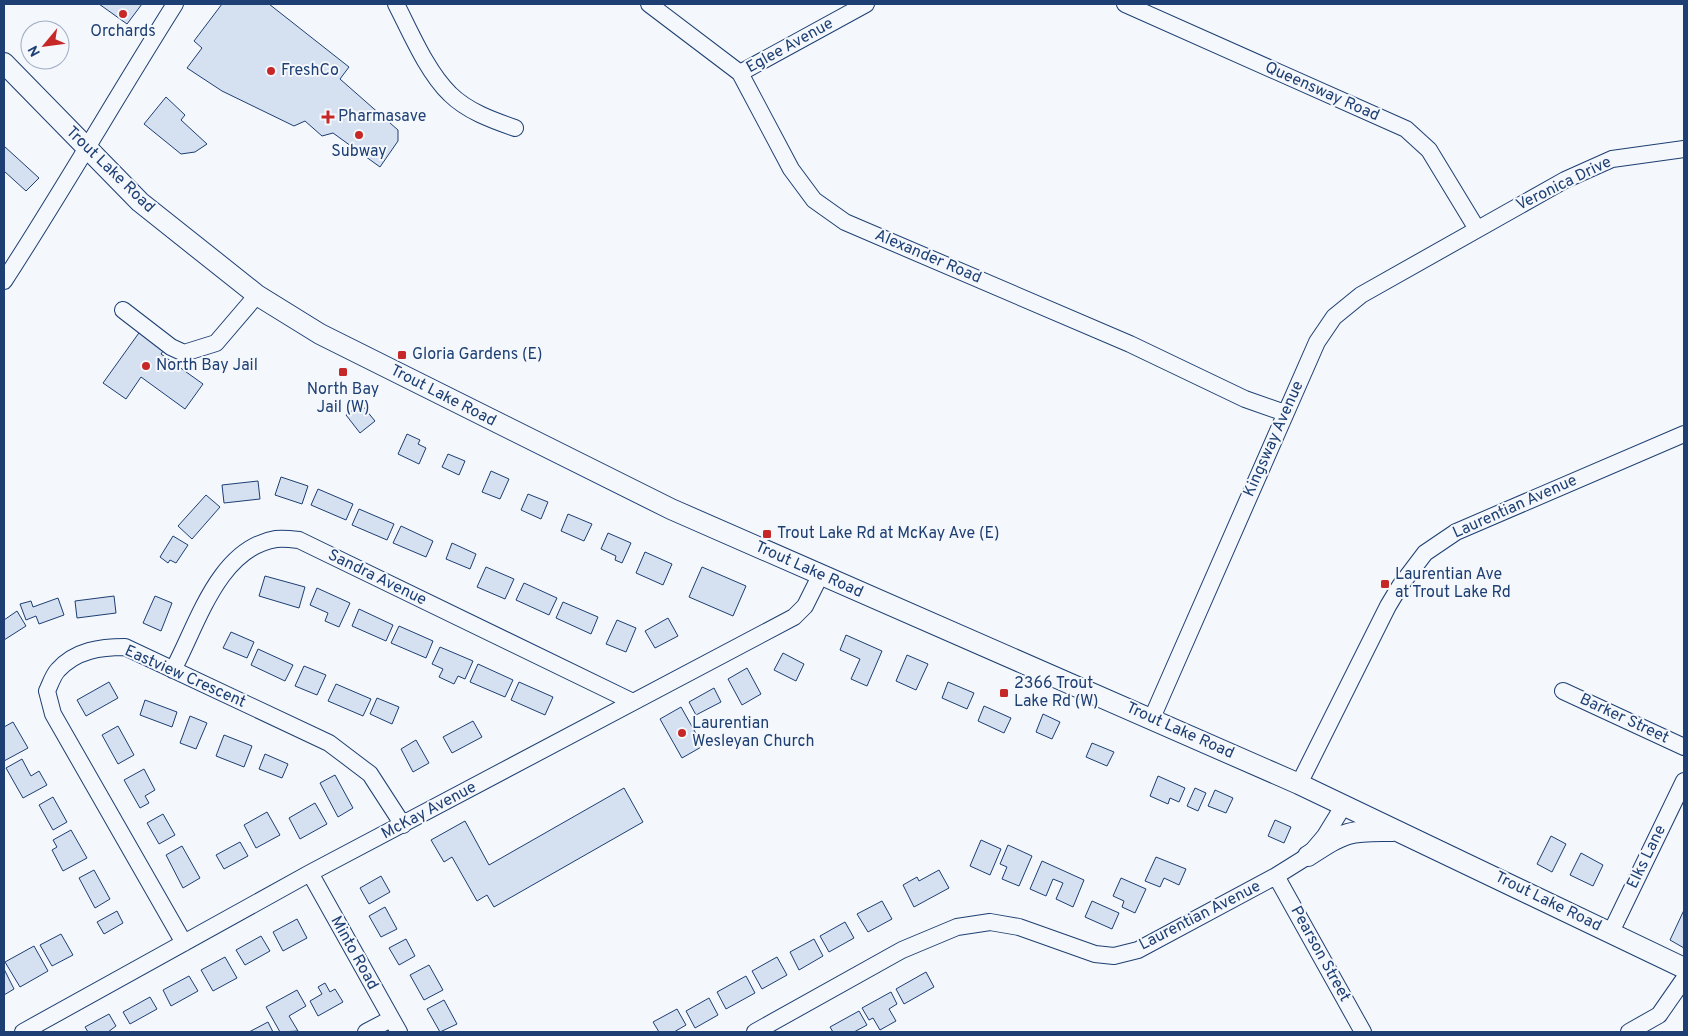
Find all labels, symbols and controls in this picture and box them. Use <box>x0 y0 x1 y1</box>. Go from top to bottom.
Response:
marker: Orchards <box>117 8 129 20</box>
street label: Eglee Avenue <box>743 14 837 78</box>
north arrow <box>20 20 70 70</box>
place label: Orchards <box>90 22 156 42</box>
text: N <box>25 42 45 59</box>
street label: Queensway Road <box>1261 58 1383 126</box>
place label: FreshCo <box>281 61 339 81</box>
marker: FreshCo <box>265 65 277 77</box>
place label: Pharmasave <box>338 107 426 127</box>
marker: Pharmasave <box>322 111 334 123</box>
street label: Trout Lake Road <box>61 122 159 218</box>
marker: Subway <box>353 129 365 141</box>
place label: Subway <box>331 142 387 162</box>
street label: Veronica Drive <box>1513 152 1615 216</box>
street label: Alexander Road <box>872 226 984 288</box>
place label: Gloria Gardens (E) <box>412 345 542 365</box>
marker: Gloria Gardens (E) <box>396 349 408 361</box>
place label: North Bay Jail <box>156 356 258 376</box>
marker: North Bay Jail <box>140 360 152 372</box>
street label: Trout Lake Road <box>387 361 499 431</box>
marker: North Bay Jail (W) <box>337 366 349 378</box>
street label: Kingsway Avenue <box>1239 378 1309 500</box>
place label: North Bay Jail (W) <box>307 380 379 418</box>
street label: Laurentian Avenue <box>1450 471 1580 543</box>
place label: Trout Lake Rd at McKay Ave (E) <box>777 524 1000 544</box>
marker: Trout Lake Rd at McKay Ave (E) <box>761 528 773 540</box>
street label: Trout Lake Road <box>752 537 866 603</box>
street label: Sandra Avenue <box>324 545 430 611</box>
place label: Laurentian Ave at Trout Lake Rd <box>1395 565 1511 603</box>
marker: Laurentian Ave at Trout Lake Rd <box>1379 578 1391 590</box>
street label: Eastview Crescent <box>121 641 249 713</box>
place label: 2366 Trout Lake Rd (W) <box>1014 674 1099 712</box>
marker: 2366 Trout Lake Rd (W) <box>998 687 1010 699</box>
street label: Barker Street <box>1576 690 1672 748</box>
street label: Trout Lake Road <box>1123 698 1237 764</box>
place label: Laurentian Wesleyan Church <box>692 714 814 752</box>
marker: Laurentian Wesleyan Church <box>676 727 688 739</box>
street label: McKay Avenue <box>378 778 480 844</box>
street label: Elks Lane <box>1623 822 1671 892</box>
street label: Trout Lake Road <box>1491 868 1605 936</box>
street label: Laurentian Avenue <box>1136 877 1264 955</box>
street label: Pearson Street <box>1285 903 1355 1005</box>
street label: Minto Road <box>326 913 382 993</box>

